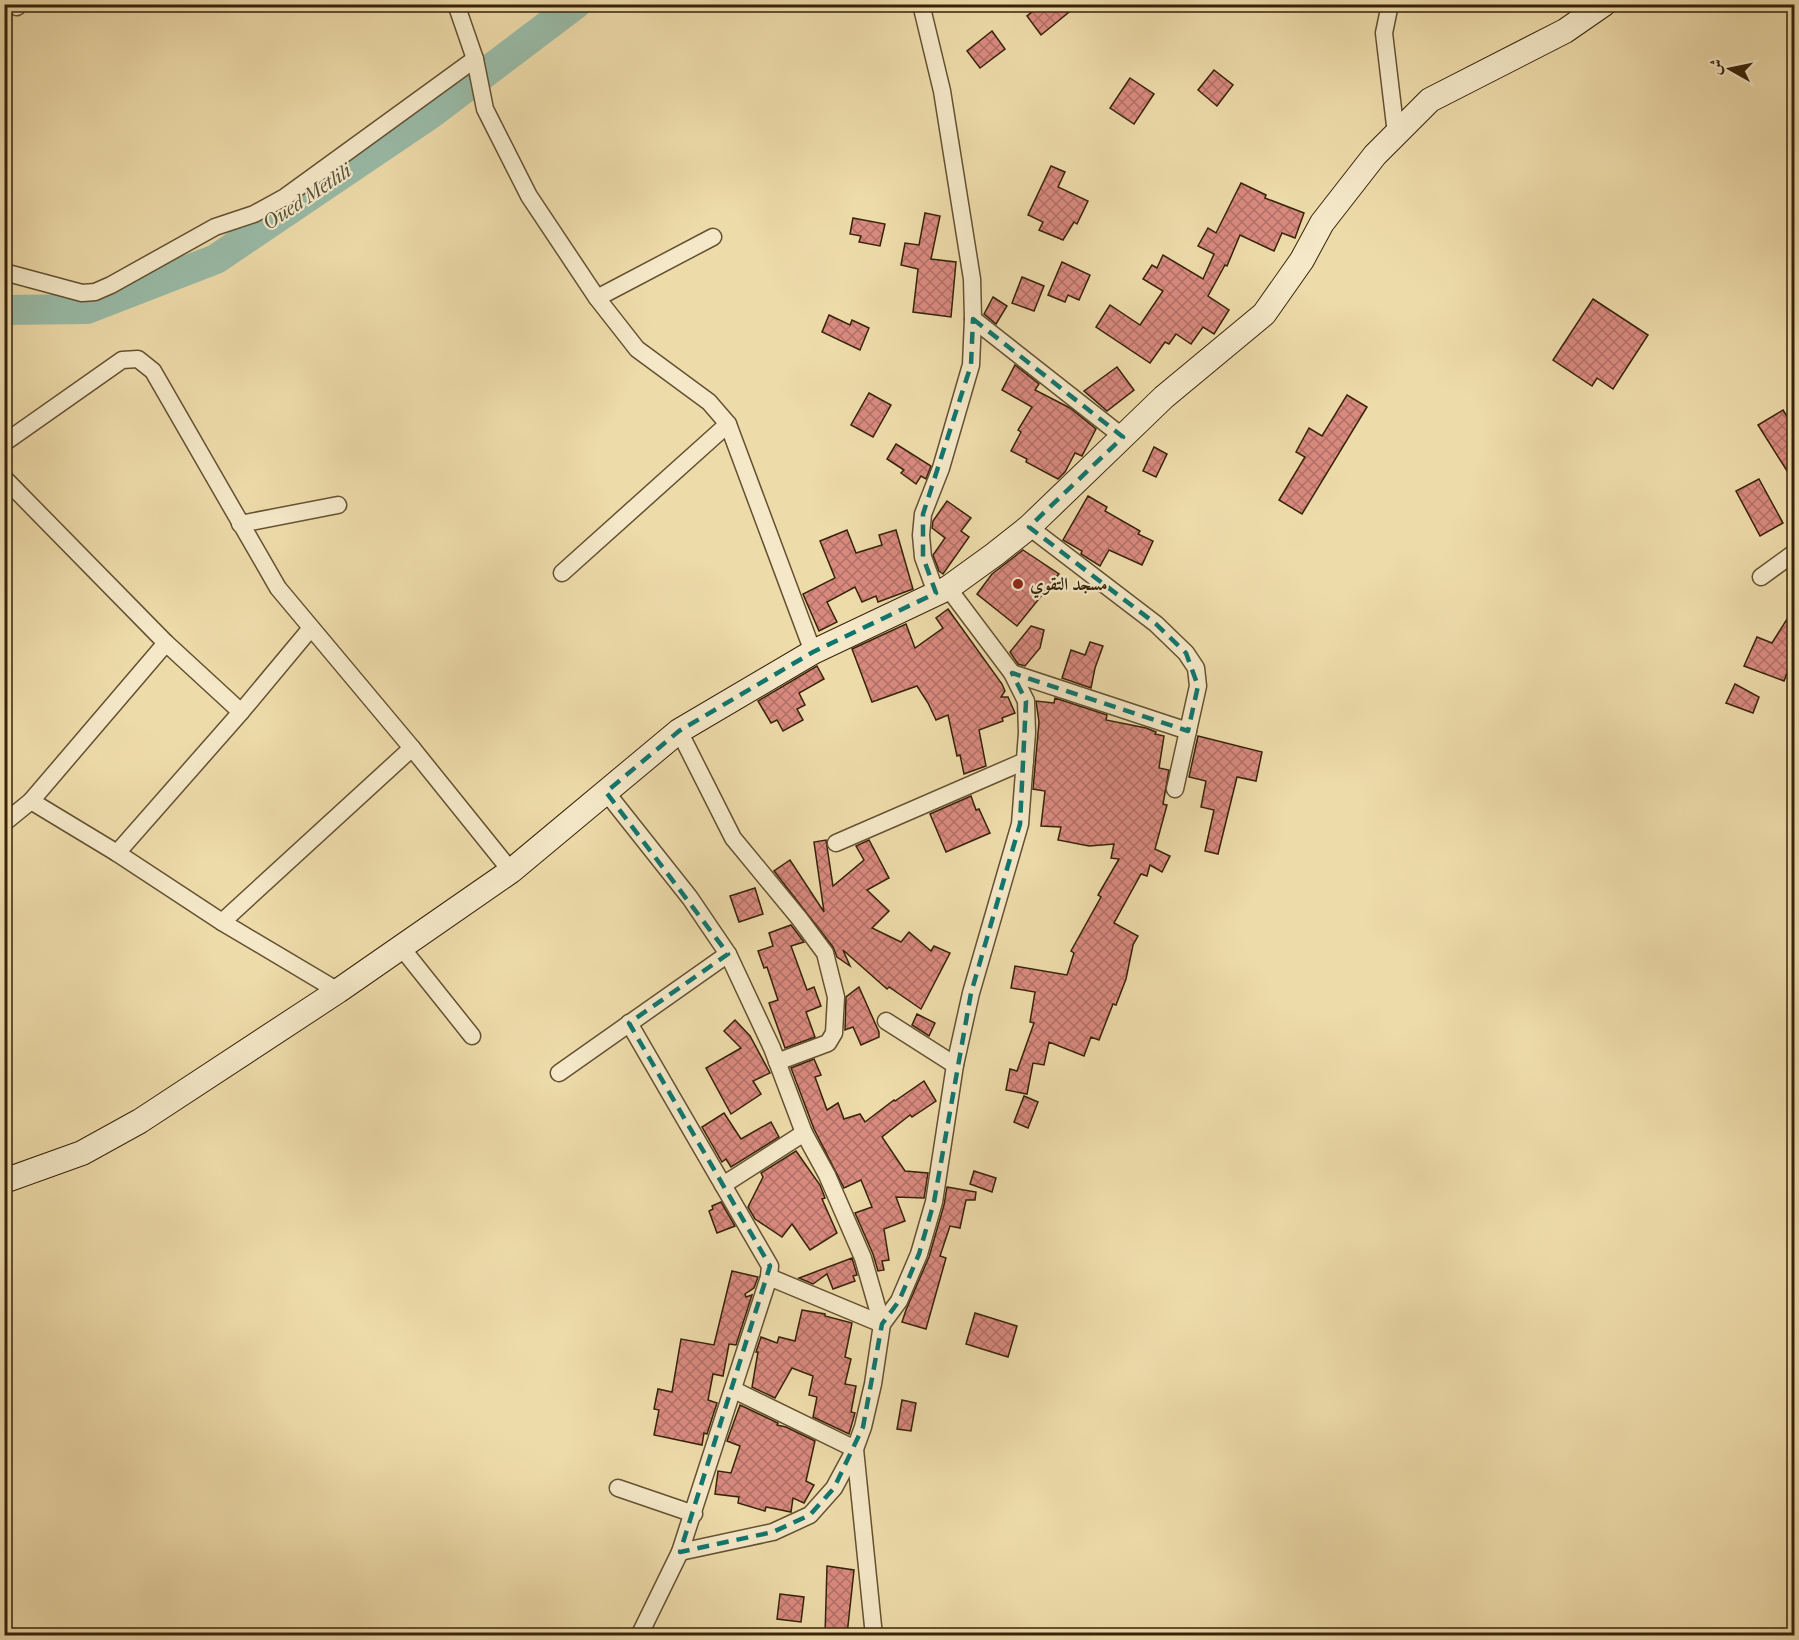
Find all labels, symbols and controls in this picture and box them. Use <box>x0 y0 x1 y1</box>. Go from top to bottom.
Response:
north arrow <box>1700 39 1760 99</box>
text: ش <box>1705 57 1726 76</box>
water label: Oued Metlili <box>259 158 357 235</box>
place label: مسجد التقوي <box>1030 574 1107 599</box>
marker: مسجد التقوي <box>1011 577 1025 591</box>

